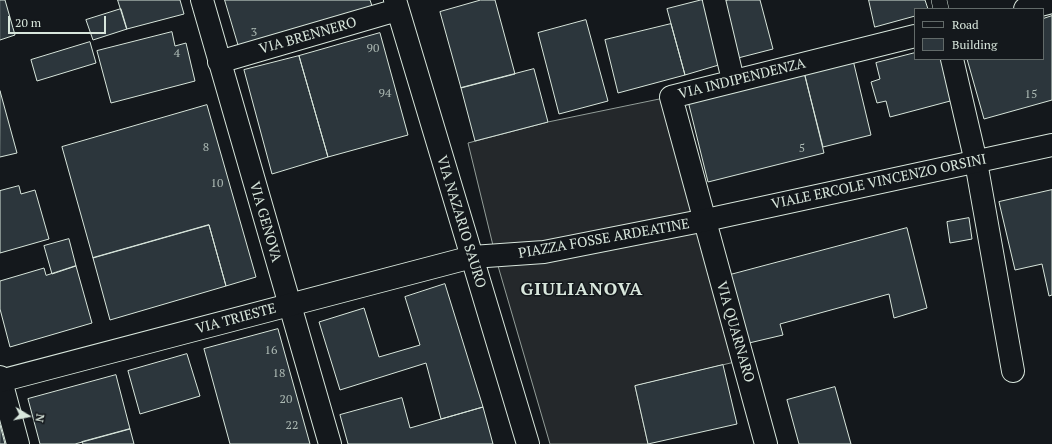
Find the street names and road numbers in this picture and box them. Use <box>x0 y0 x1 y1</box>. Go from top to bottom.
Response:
street label: VIA BRENNERO <box>257 14 359 58</box>
street label: VIA INDIPENDENZA <box>677 55 807 103</box>
street label: VIALE ERCOLE VINCENZO ORSINI <box>770 151 988 213</box>
street label: VIA NAZARIO SAURO <box>433 154 489 290</box>
street label: VIA GENOVA <box>245 180 285 264</box>
street label: PIAZZA FOSSE ARDEATINE <box>517 216 691 262</box>
street label: VIA QUARNARO <box>713 280 757 384</box>
street label: VIA TRIESTE <box>194 300 278 338</box>

